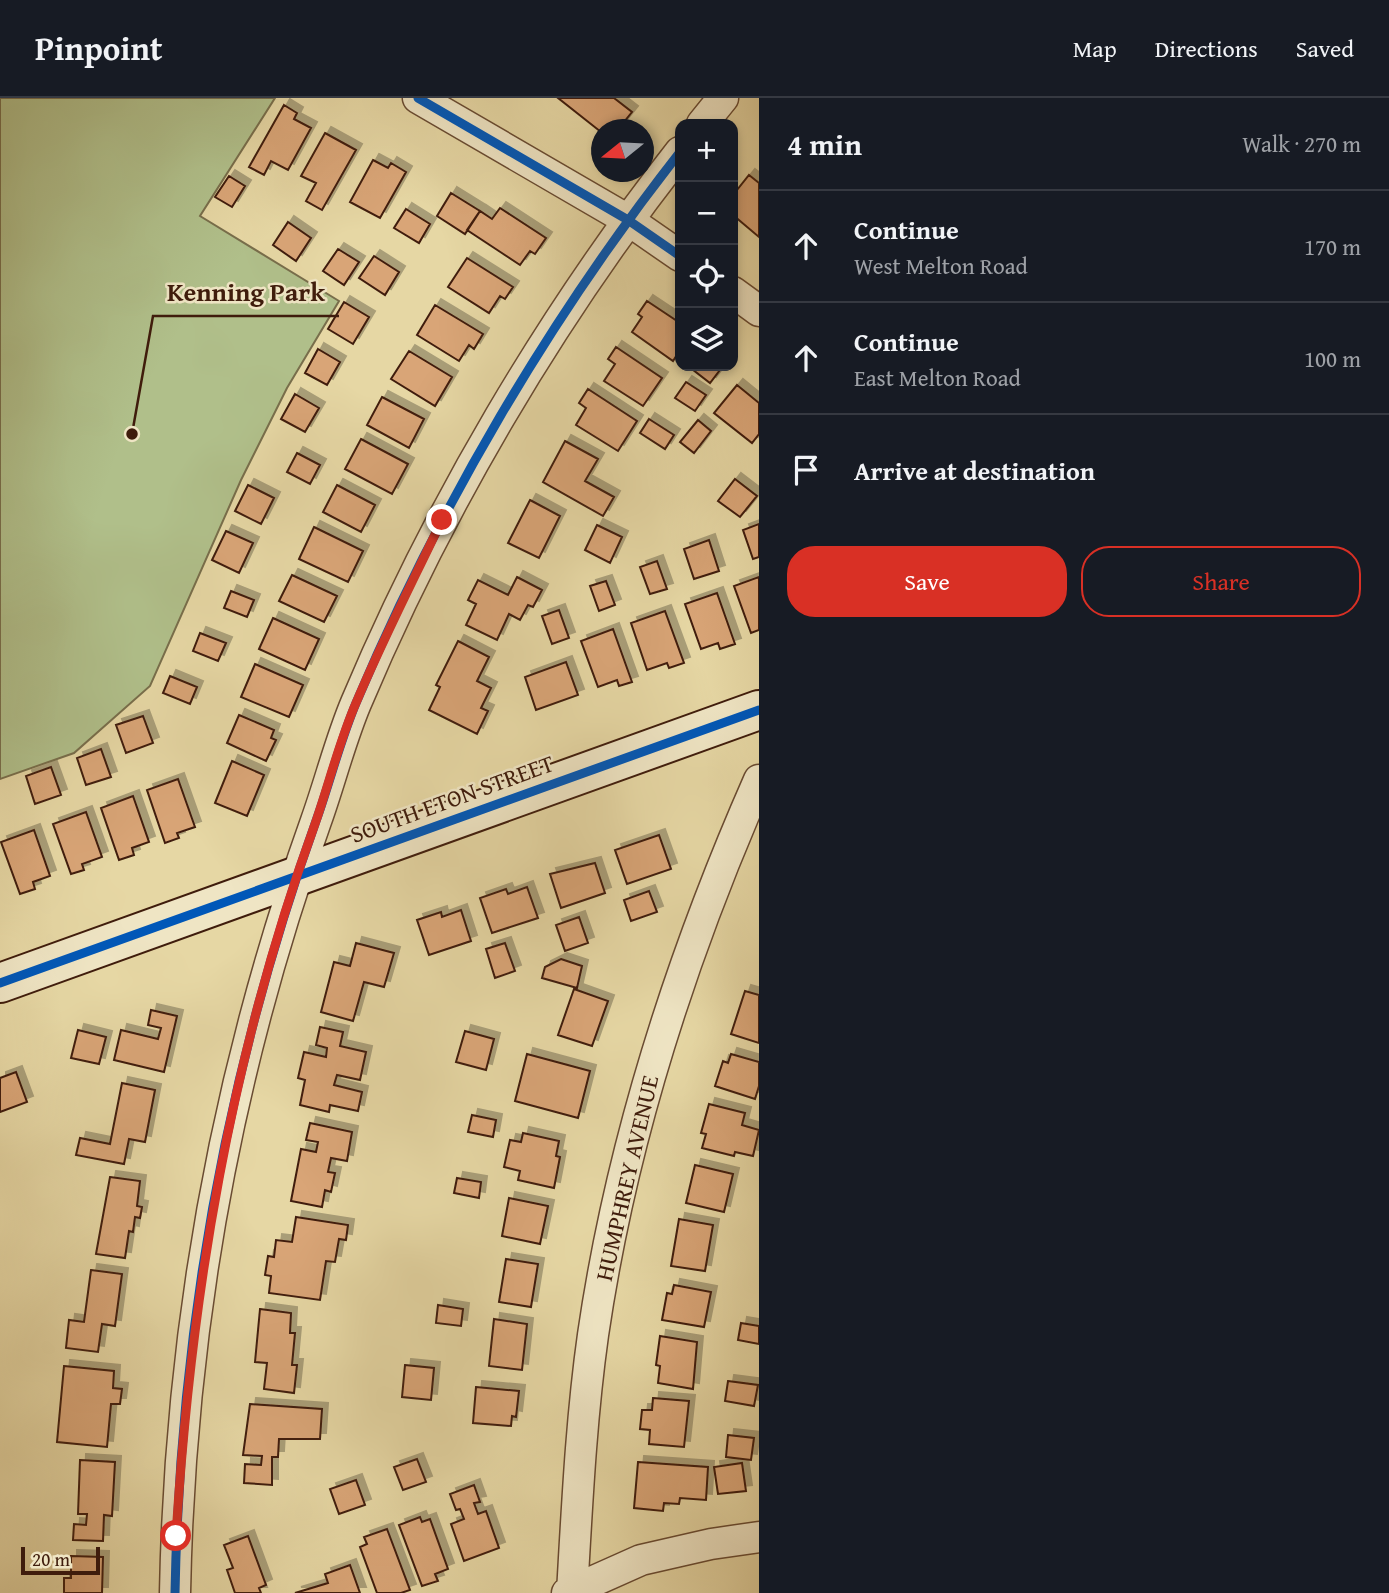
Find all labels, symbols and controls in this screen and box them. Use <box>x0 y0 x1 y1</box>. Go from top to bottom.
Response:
text: Pinpoint <box>35 24 162 72</box>
text: Map <box>1073 31 1117 66</box>
text: Directions <box>1155 31 1258 66</box>
text: Saved <box>1296 31 1354 66</box>
north arrow <box>591 119 654 182</box>
map controls <box>675 119 738 371</box>
button: + <box>675 119 738 182</box>
text: 4 min <box>787 122 862 166</box>
text: Walk · 270 m <box>1242 127 1361 160</box>
button: − <box>675 182 738 245</box>
text: Continue <box>854 210 959 249</box>
icon: ahead <box>787 227 825 265</box>
text: 170 m <box>1304 230 1361 263</box>
button: locate <box>675 245 738 308</box>
text: West Melton Road <box>854 249 1028 282</box>
callout: Kenning Park <box>153 269 339 316</box>
text: Kenning Park <box>167 272 325 311</box>
button: layers <box>675 308 738 371</box>
text: Continue <box>854 322 959 361</box>
icon: ahead <box>787 339 825 377</box>
text: 100 m <box>1304 342 1361 375</box>
text: East Melton Road <box>854 361 1021 394</box>
icon: arrive <box>787 451 825 489</box>
text: Arrive at destination <box>854 451 1095 490</box>
route end <box>426 504 457 535</box>
button: Save <box>787 546 1067 617</box>
button: Share <box>1081 546 1361 617</box>
street label: SOUTH ETON STREET <box>345 745 559 852</box>
street label: HUMPHREY AVENUE <box>586 1072 667 1284</box>
route start <box>160 1520 191 1551</box>
scale bar <box>21 1544 100 1576</box>
text: 20 m <box>32 1545 70 1573</box>

